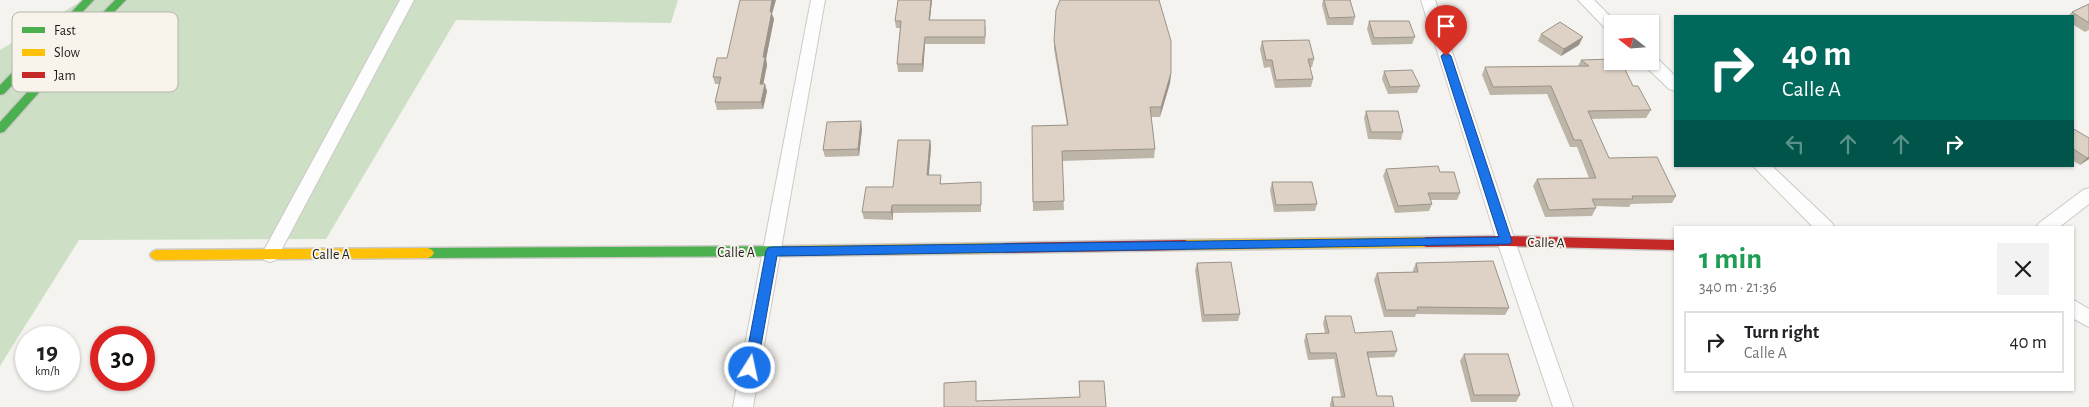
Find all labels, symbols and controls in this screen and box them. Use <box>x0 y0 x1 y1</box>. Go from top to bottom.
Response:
pin <box>1425 5 1467 56</box>
legend <box>12 12 178 92</box>
icon: arrive <box>1432 12 1460 40</box>
north arrow <box>1604 15 1659 70</box>
map controls <box>1604 15 1659 70</box>
text: Fast <box>54 24 76 38</box>
icon: right <box>1699 35 1764 100</box>
text: 40 m <box>1782 37 1851 72</box>
text: Slow <box>54 46 81 60</box>
text: Jam <box>54 69 76 83</box>
text: Calle A <box>1782 78 1841 100</box>
icon: left <box>1781 130 1809 158</box>
icon: ahead <box>1834 130 1862 158</box>
icon: ahead <box>1887 130 1915 158</box>
icon: right <box>1940 130 1968 158</box>
street label: Calle A <box>1527 236 1565 250</box>
button: close <box>1997 243 2049 295</box>
text: 1 min <box>1699 244 1762 274</box>
street label: Calle A <box>717 246 755 260</box>
street label: Calle A <box>312 248 350 262</box>
text: 340 m · 21:36 <box>1699 279 1777 295</box>
text: Turn right <box>1744 323 1819 342</box>
speed limit sign: 30 <box>90 326 155 391</box>
icon: right <box>1701 328 1729 356</box>
text: 40 m <box>2009 333 2047 352</box>
text: 19 <box>37 340 58 365</box>
position arrow <box>723 341 775 393</box>
text: Calle A <box>1744 345 1787 361</box>
text: km/h <box>35 365 60 377</box>

